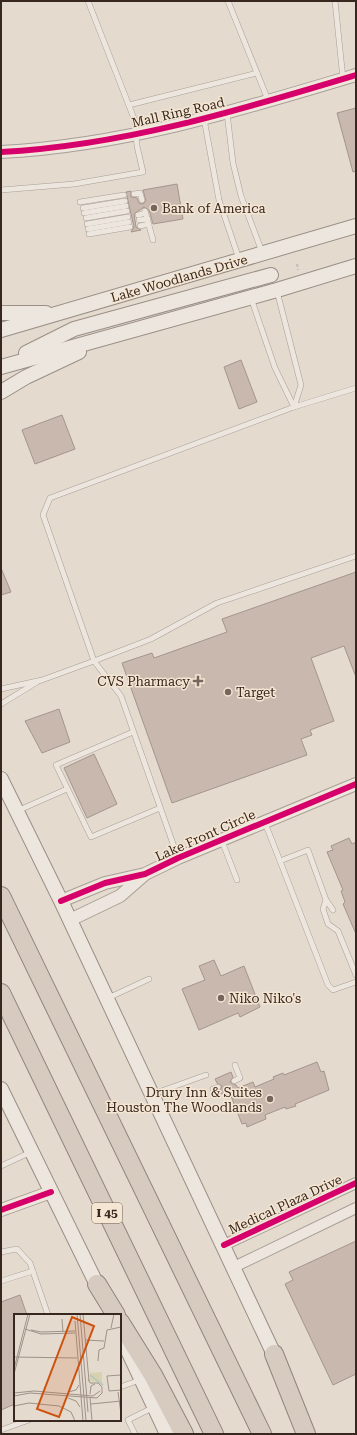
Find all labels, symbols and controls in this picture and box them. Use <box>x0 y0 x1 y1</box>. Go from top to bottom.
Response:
street label: Mall Ring Road <box>130 94 227 130</box>
place label: Bank of America <box>162 201 265 216</box>
marker: Bank of America <box>149 203 159 213</box>
street label: Lake Woodlands Drive <box>109 252 249 305</box>
place label: CVS Pharmacy <box>97 674 190 689</box>
marker: CVS Pharmacy <box>193 676 203 686</box>
place label: Target <box>236 685 275 700</box>
marker: Target <box>223 687 233 697</box>
street label: Lake Front Circle <box>153 807 258 864</box>
place label: Niko Niko's <box>229 991 301 1006</box>
marker: Niko Niko's <box>216 993 226 1003</box>
place label: Drury Inn & Suites Houston The Woodlands <box>106 1085 262 1115</box>
marker: Drury Inn & Suites Houston The Woodlands <box>265 1094 275 1104</box>
street label: Medical Plaza Drive <box>226 1172 344 1237</box>
road number: I 45 <box>92 1203 122 1223</box>
inset map <box>14 1314 121 1421</box>

